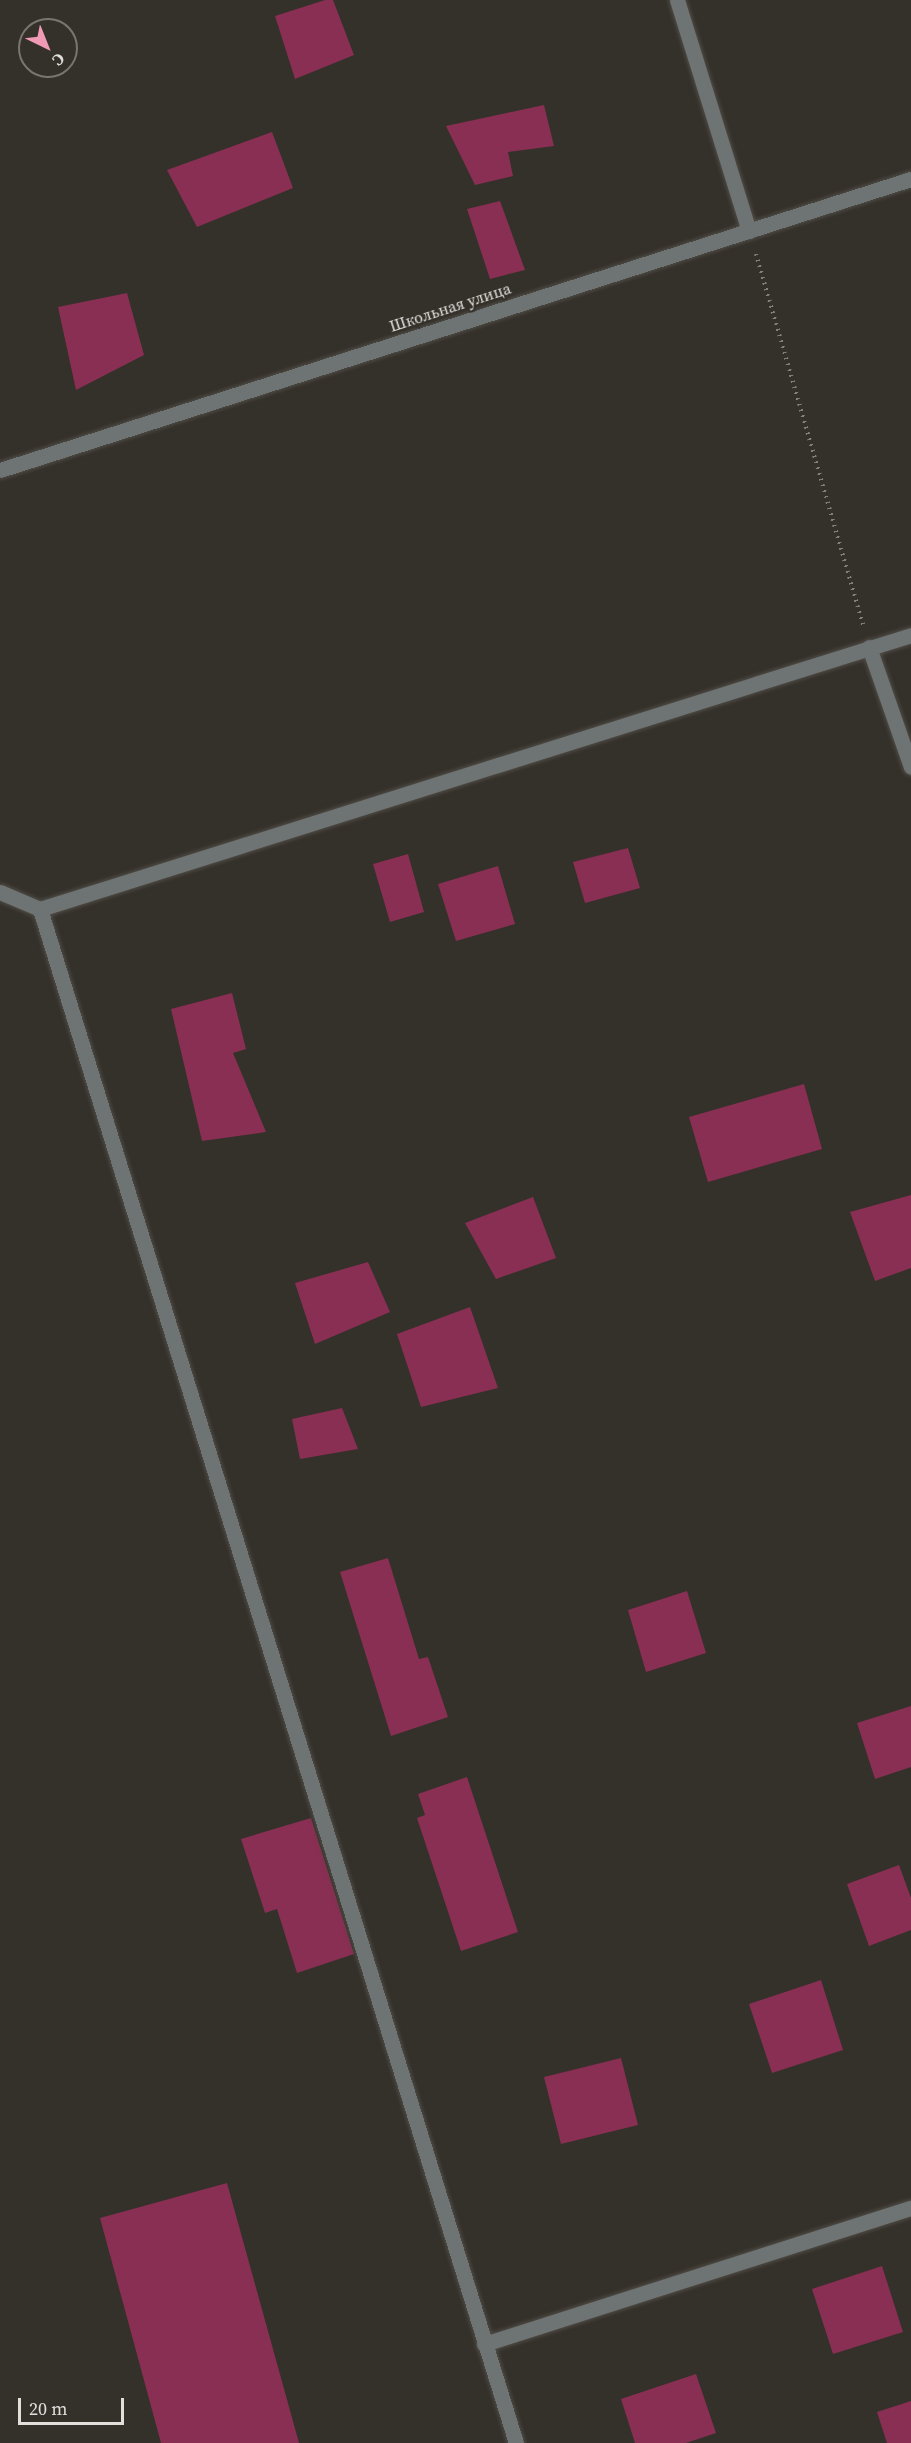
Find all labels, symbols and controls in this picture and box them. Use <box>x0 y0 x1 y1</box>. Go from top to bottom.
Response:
north arrow <box>18 18 78 78</box>
text: С <box>48 48 70 71</box>
street label: Школьная улица <box>387 278 513 336</box>
scale bar <box>21 2386 128 2424</box>
text: 20 m <box>29 2396 67 2421</box>

